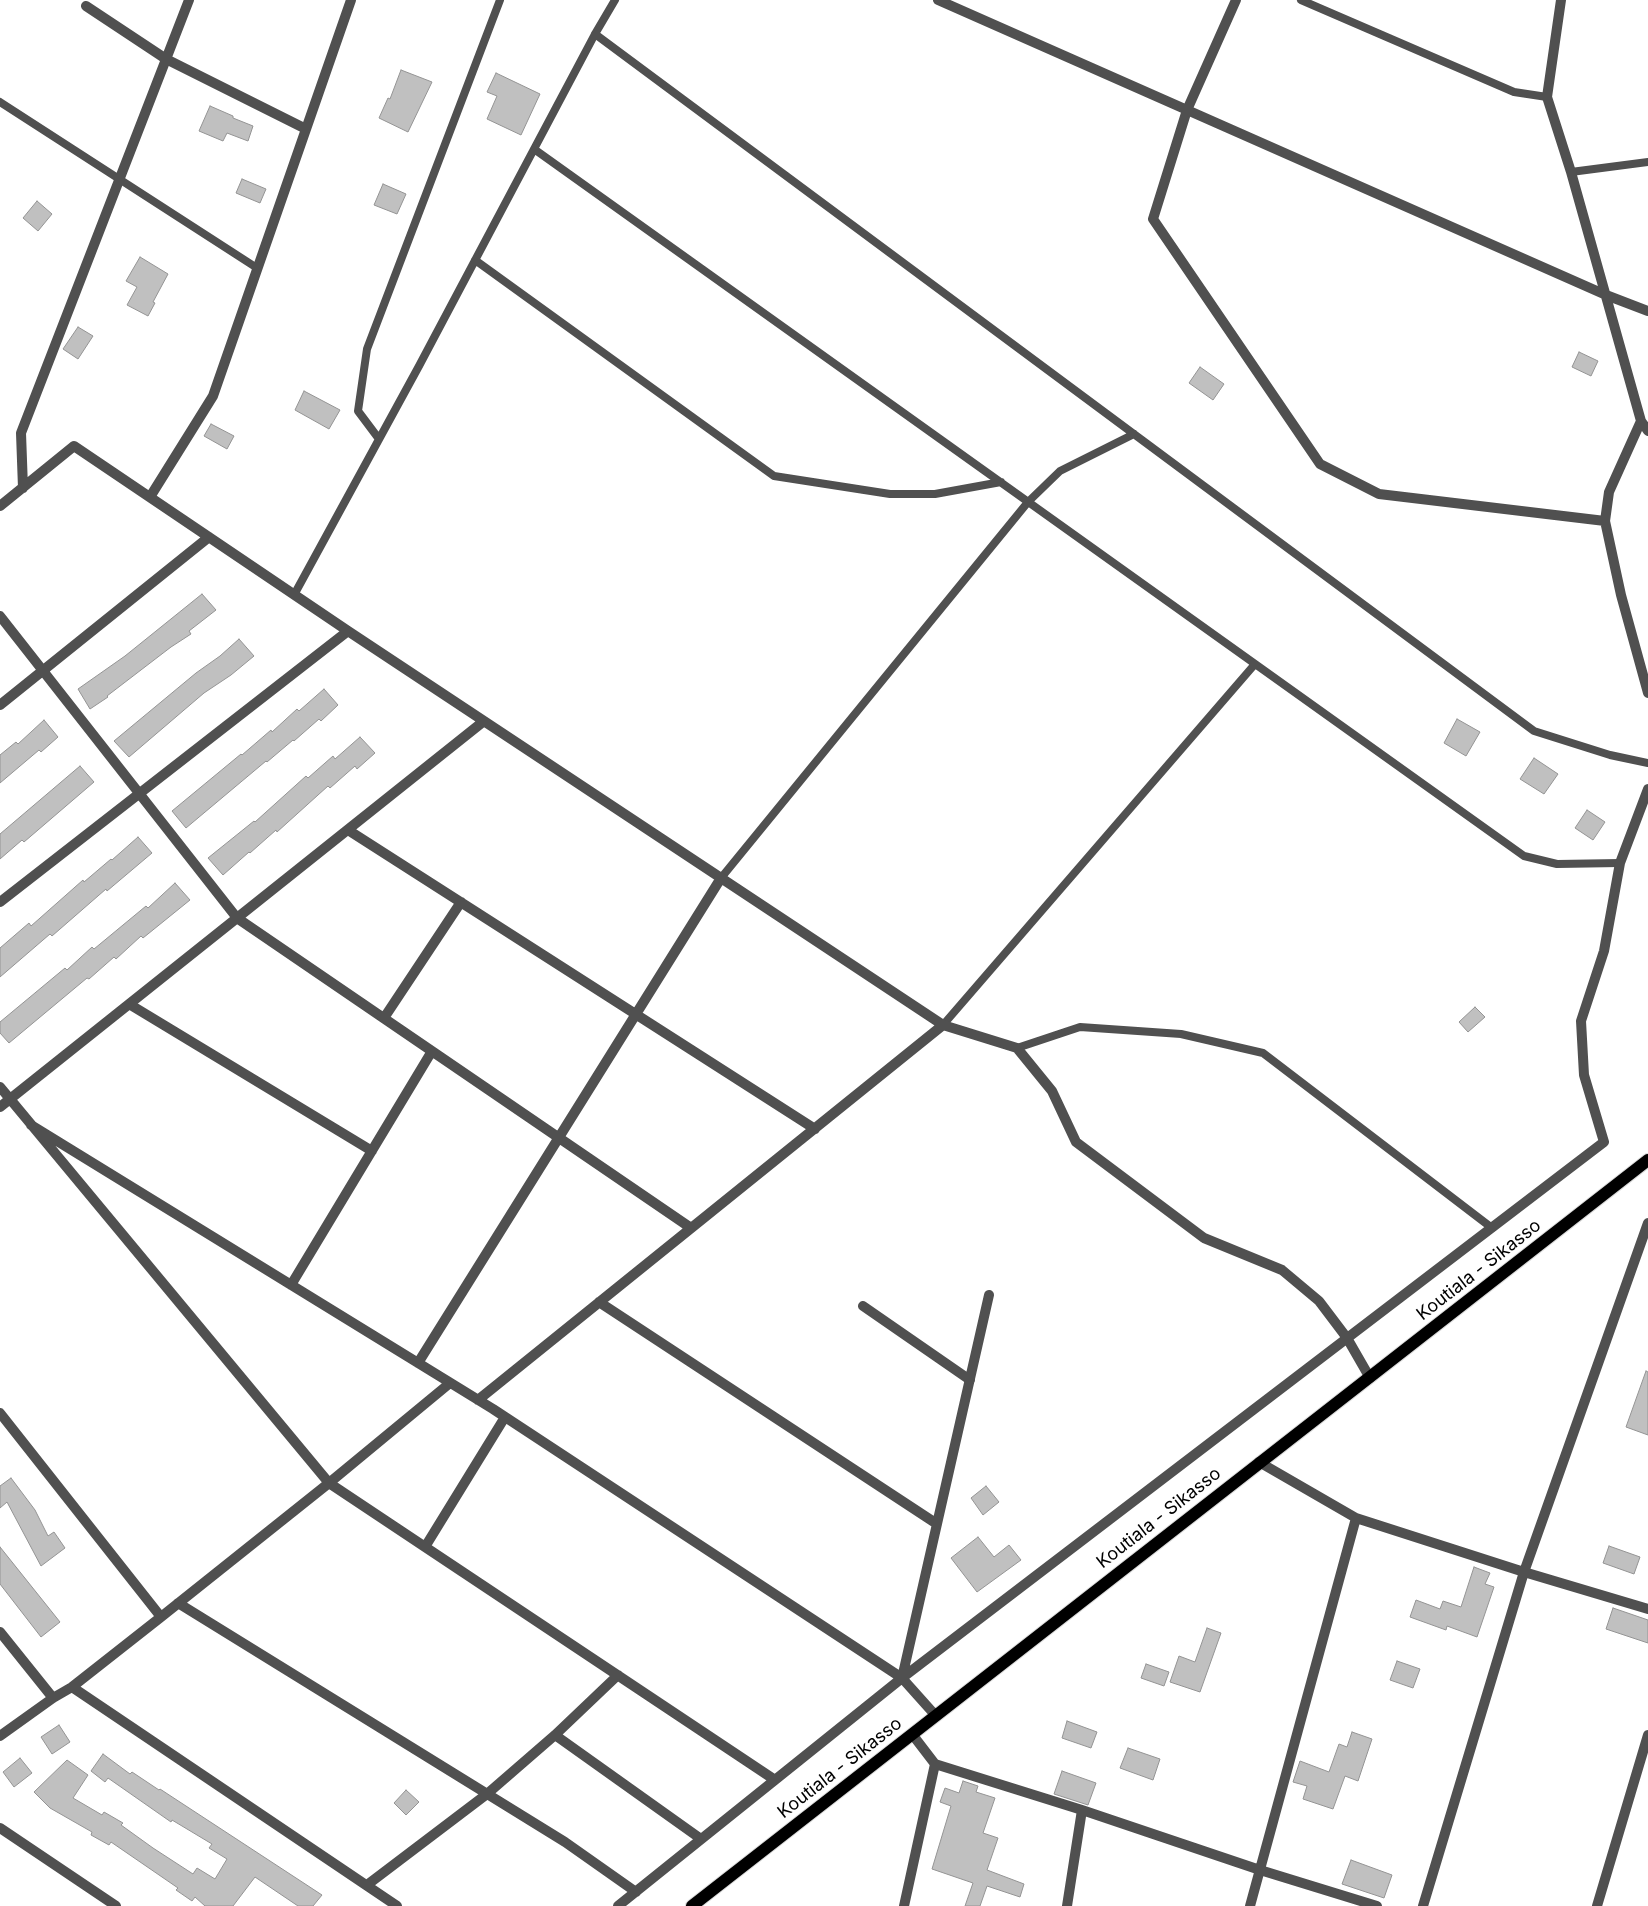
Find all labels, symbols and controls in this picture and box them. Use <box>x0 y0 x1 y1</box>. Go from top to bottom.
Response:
street label: Koutiala - Sikasso <box>1413 1215 1545 1325</box>
street label: Koutiala - Sikasso <box>1093 1463 1225 1573</box>
street label: Koutiala - Sikasso <box>774 1713 906 1823</box>

